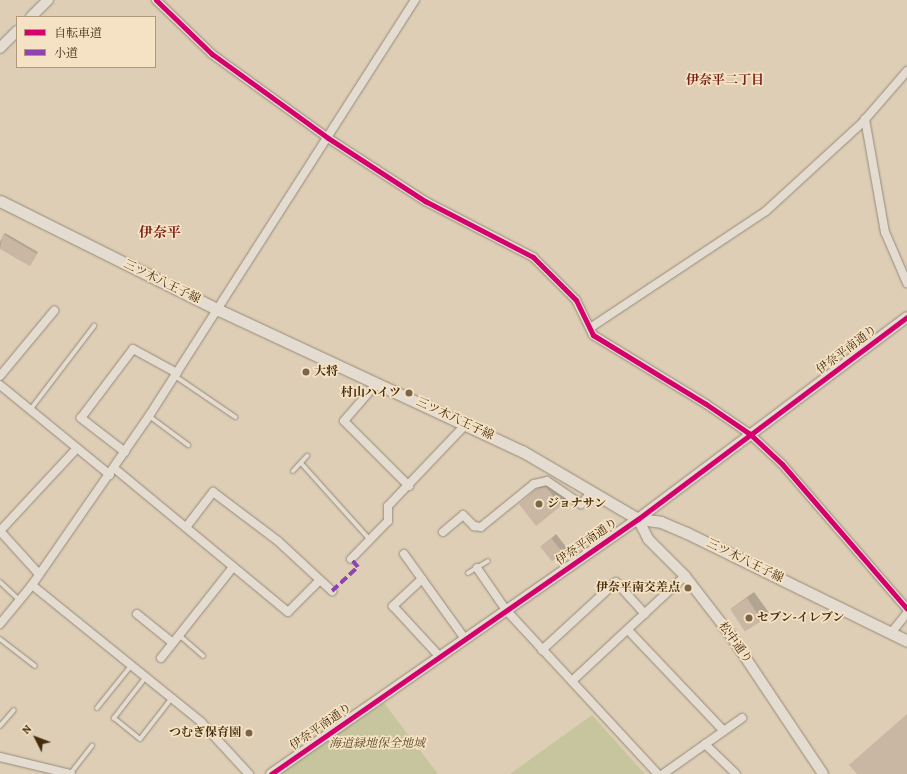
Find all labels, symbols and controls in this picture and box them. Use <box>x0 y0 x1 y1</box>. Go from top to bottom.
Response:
legend <box>16 16 156 68</box>
text: 自転車道 <box>54 25 102 41</box>
text: 小道 <box>54 45 78 61</box>
district label: 伊奈平二丁目 <box>686 72 764 88</box>
district label: 伊奈平 <box>139 225 181 241</box>
street label: 三ツ木八王子線 <box>121 257 203 307</box>
street label: 伊奈平南通り <box>814 323 880 377</box>
place label: 大将 <box>314 365 338 379</box>
marker: 大将 <box>301 367 311 377</box>
place label: 村山ハイツ <box>341 386 401 400</box>
marker: 村山ハイツ <box>404 388 414 398</box>
street label: 三ツ木八王子線 <box>414 395 496 443</box>
place label: ジョナサン <box>547 497 607 511</box>
marker: ジョナサン <box>534 499 544 509</box>
street label: 伊奈平南通り <box>553 515 621 569</box>
street label: 三ツ木八王子線 <box>704 536 786 586</box>
place label: 伊奈平南交差点 <box>596 581 680 595</box>
marker: 伊奈平南交差点 <box>683 583 693 593</box>
place label: セブン-イレブン <box>757 611 845 625</box>
marker: セブン-イレブン <box>744 613 754 623</box>
street label: 松中通り <box>715 619 755 667</box>
street label: 伊奈平南通り <box>287 700 355 754</box>
north arrow <box>16 718 56 758</box>
text: N <box>18 722 35 738</box>
place label: つむぎ保育園 <box>169 726 241 740</box>
marker: つむぎ保育園 <box>244 728 254 738</box>
park label: 海道緑地保全地域 <box>329 737 425 751</box>

